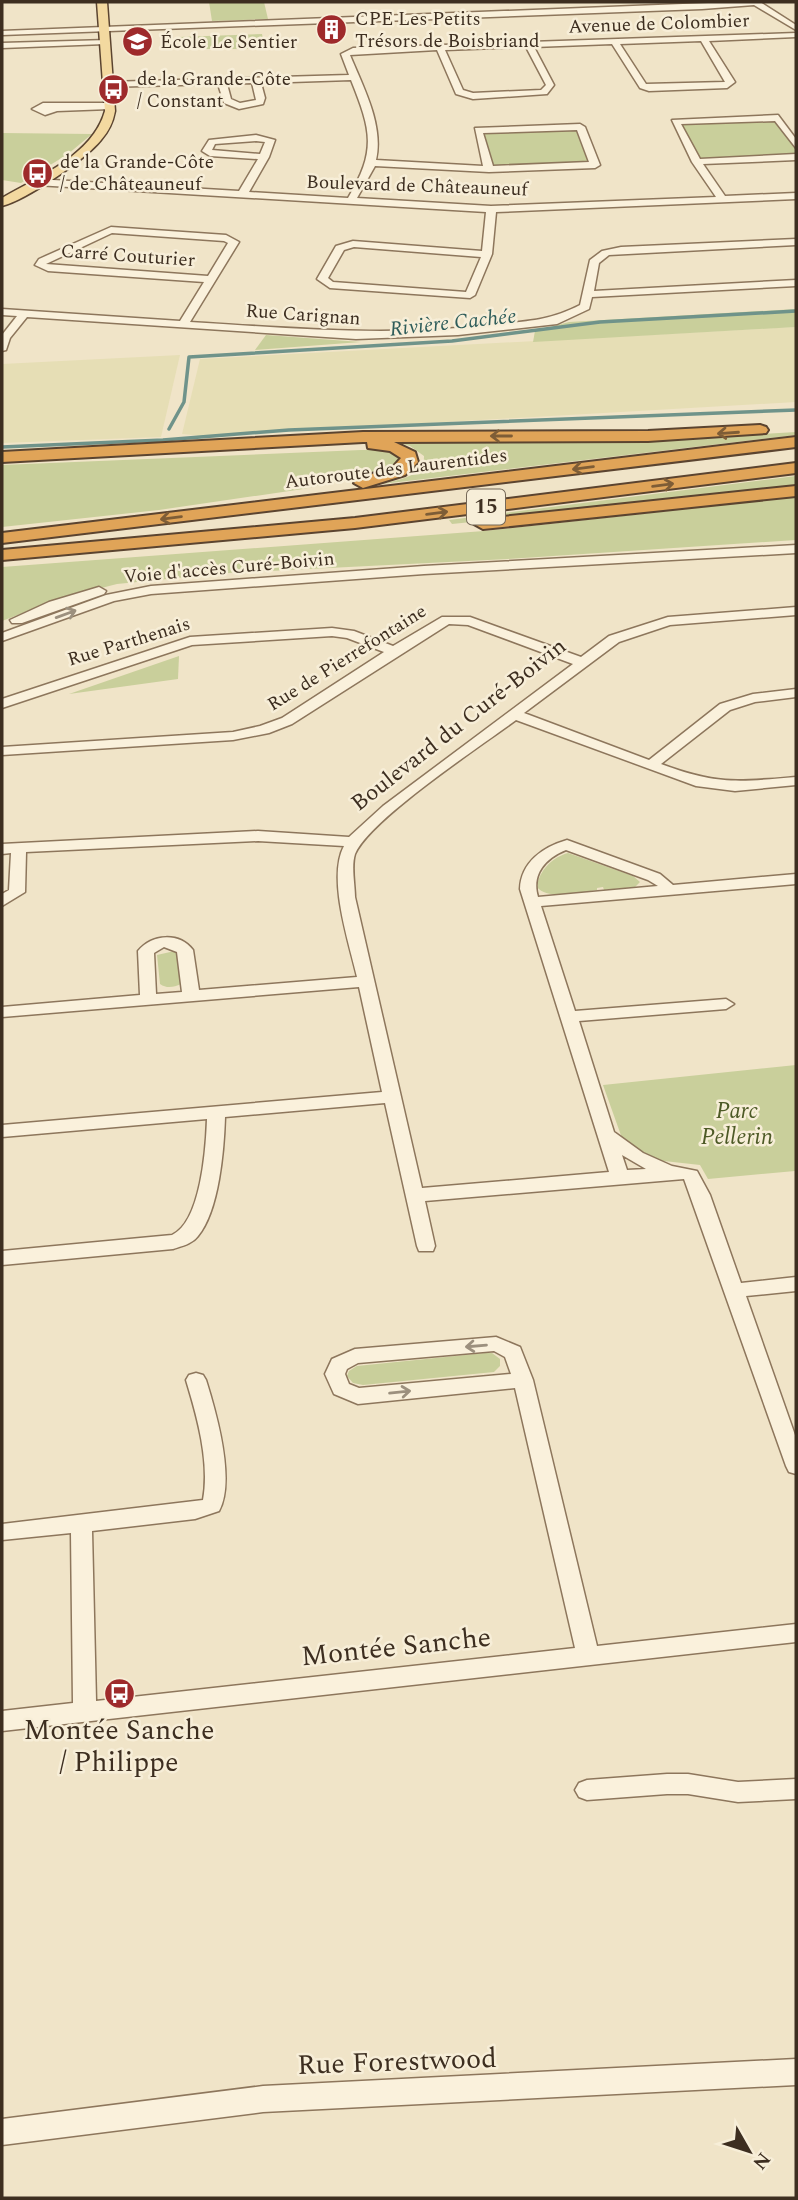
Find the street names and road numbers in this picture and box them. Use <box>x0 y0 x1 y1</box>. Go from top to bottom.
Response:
street label: Avenue de Colombier <box>568 6 751 42</box>
street label: Boulevard de Châteauneuf <box>306 168 530 204</box>
street label: Carré Couturier <box>60 237 197 275</box>
street label: Rue Carignan <box>245 297 361 333</box>
street label: Autoroute des Laurentides <box>283 441 509 497</box>
road number: 15 <box>467 490 505 524</box>
street label: Voie d'accès Curé-Boivin <box>122 544 336 592</box>
street label: Rue de Pierrefontaine <box>262 597 432 719</box>
street label: Rue Parthenais <box>64 610 194 674</box>
street label: Boulevard du Curé-Boivin <box>344 629 574 821</box>
street label: Montée Sanche <box>299 1616 493 1678</box>
street label: Rue Forestwood <box>296 2037 498 2087</box>

